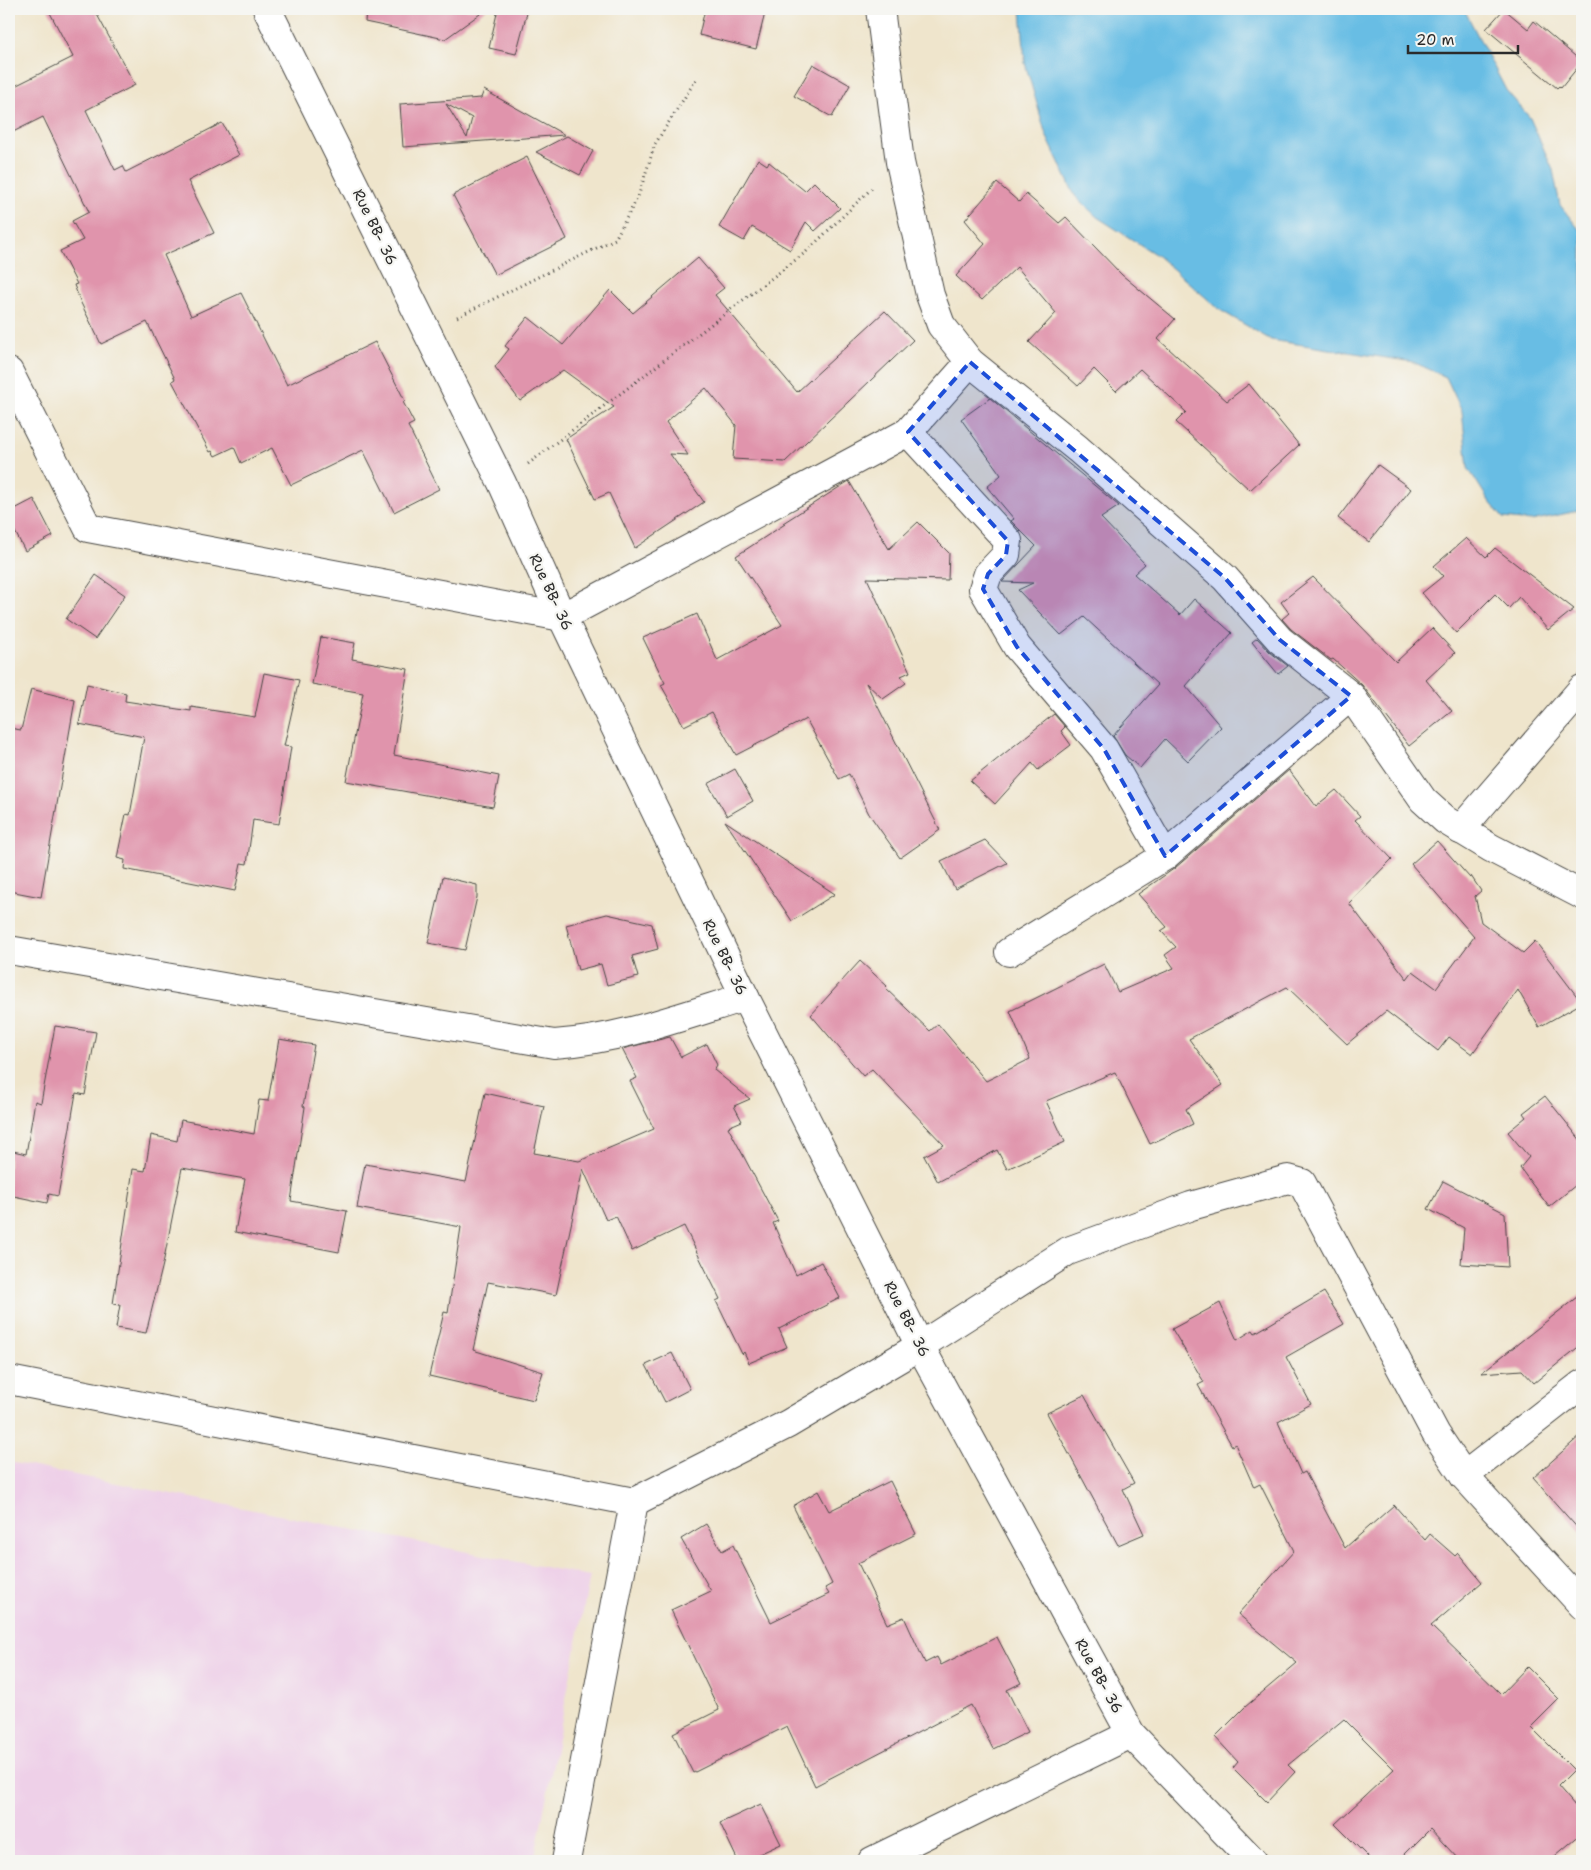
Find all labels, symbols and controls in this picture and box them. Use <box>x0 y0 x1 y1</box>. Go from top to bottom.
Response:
scale bar <box>1408 22 1518 54</box>
text: 20 m <box>1416 30 1455 50</box>
street label: Rue BB- 36 <box>348 186 402 268</box>
street label: Rue BB- 36 <box>525 550 577 634</box>
street label: Rue BB- 36 <box>698 916 752 998</box>
street label: Rue BB- 36 <box>879 1278 935 1360</box>
street label: Rue BB- 36 <box>1070 1635 1128 1717</box>

